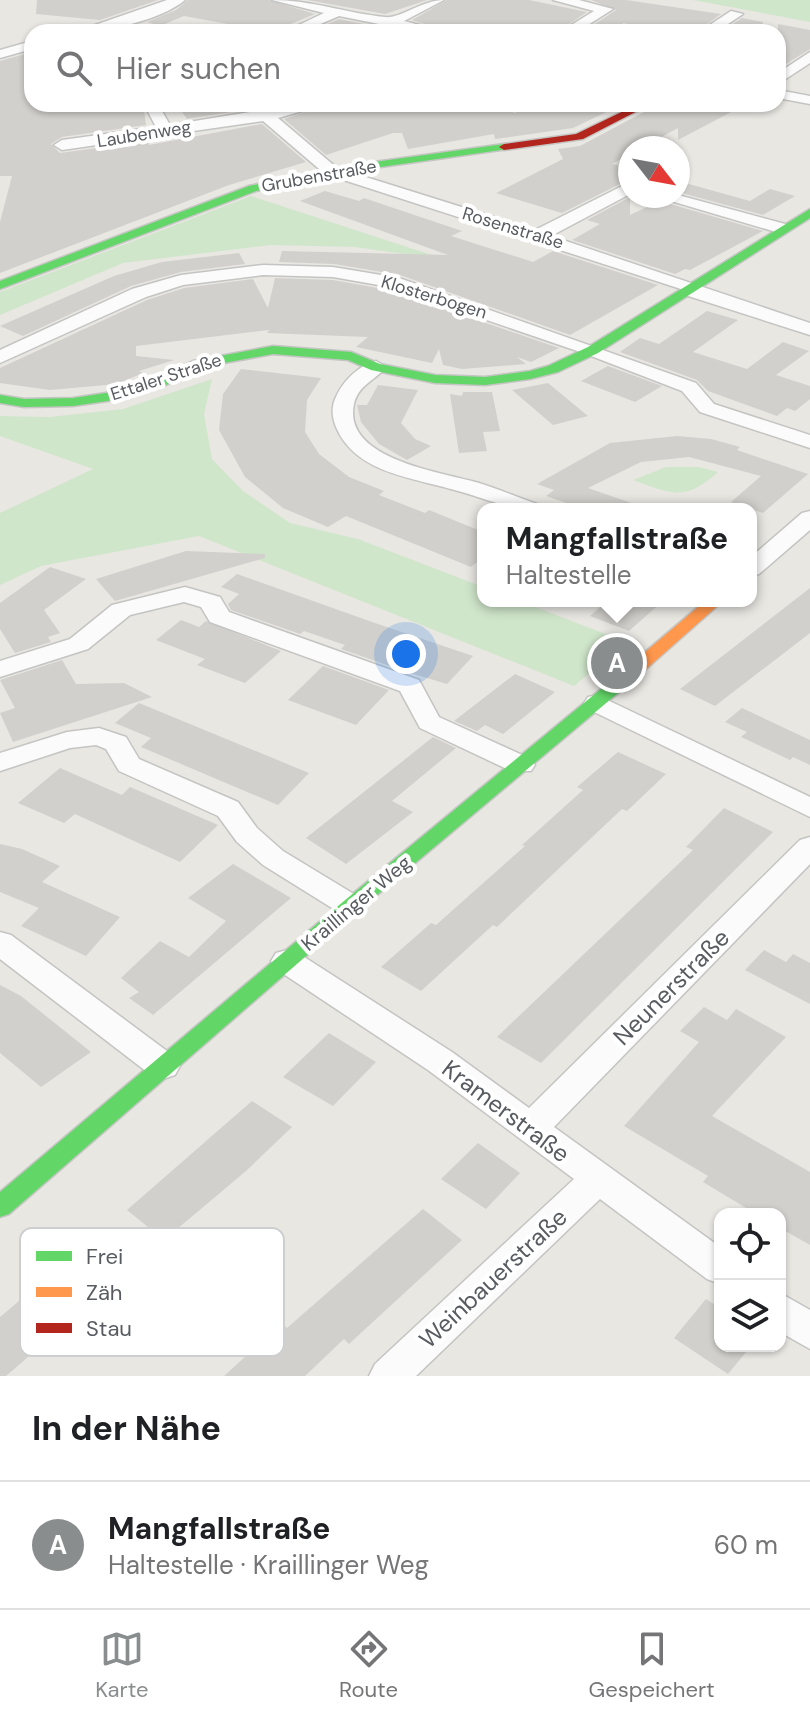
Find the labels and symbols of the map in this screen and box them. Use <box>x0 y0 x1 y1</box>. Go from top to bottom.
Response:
street label: Laubenweg <box>95 115 193 153</box>
north arrow <box>618 136 690 208</box>
street label: Grubenstraße <box>260 154 378 198</box>
street label: Rosenstraße <box>460 201 566 255</box>
street label: Klosterbogen <box>378 270 490 324</box>
street label: Ettaler Straße <box>107 348 225 406</box>
pin: A <box>591 633 643 693</box>
your location <box>386 634 426 674</box>
street label: Kraillinger Weg <box>296 849 416 957</box>
street label: Neunerstraße <box>606 922 736 1052</box>
street label: Kramerstraße <box>436 1053 576 1169</box>
street label: Weinbauerstraße <box>412 1201 574 1355</box>
legend <box>20 1228 284 1356</box>
text: Frei <box>86 1242 123 1271</box>
text: Zäh <box>86 1278 123 1307</box>
text: Stau <box>86 1314 132 1343</box>

